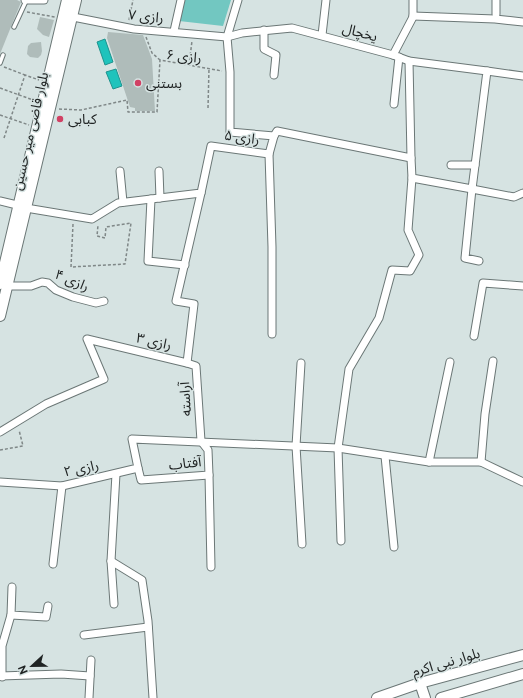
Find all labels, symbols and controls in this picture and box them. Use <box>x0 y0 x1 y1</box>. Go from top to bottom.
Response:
street label: رازی ۷ <box>127 6 164 27</box>
street label: یخچال <box>340 20 379 46</box>
street label: رازی ۶ <box>165 46 202 67</box>
street label: بلوار قاضی میر حسین <box>9 70 52 192</box>
place label: بستنی <box>146 75 182 92</box>
marker: بستنی <box>133 78 143 88</box>
place label: کبابی <box>68 111 97 128</box>
marker: کبابی <box>55 114 65 124</box>
street label: رازی ۵ <box>223 127 261 148</box>
street label: رازی ۴ <box>52 266 91 295</box>
street label: رازی ۳ <box>135 329 173 354</box>
street label: آراسته <box>176 380 195 417</box>
street label: آفتاب <box>168 453 203 473</box>
street label: رازی ۲ <box>62 456 100 480</box>
street label: بلوار نبی اکرم <box>410 645 483 682</box>
north arrow <box>12 646 52 686</box>
text: N <box>16 663 31 676</box>

